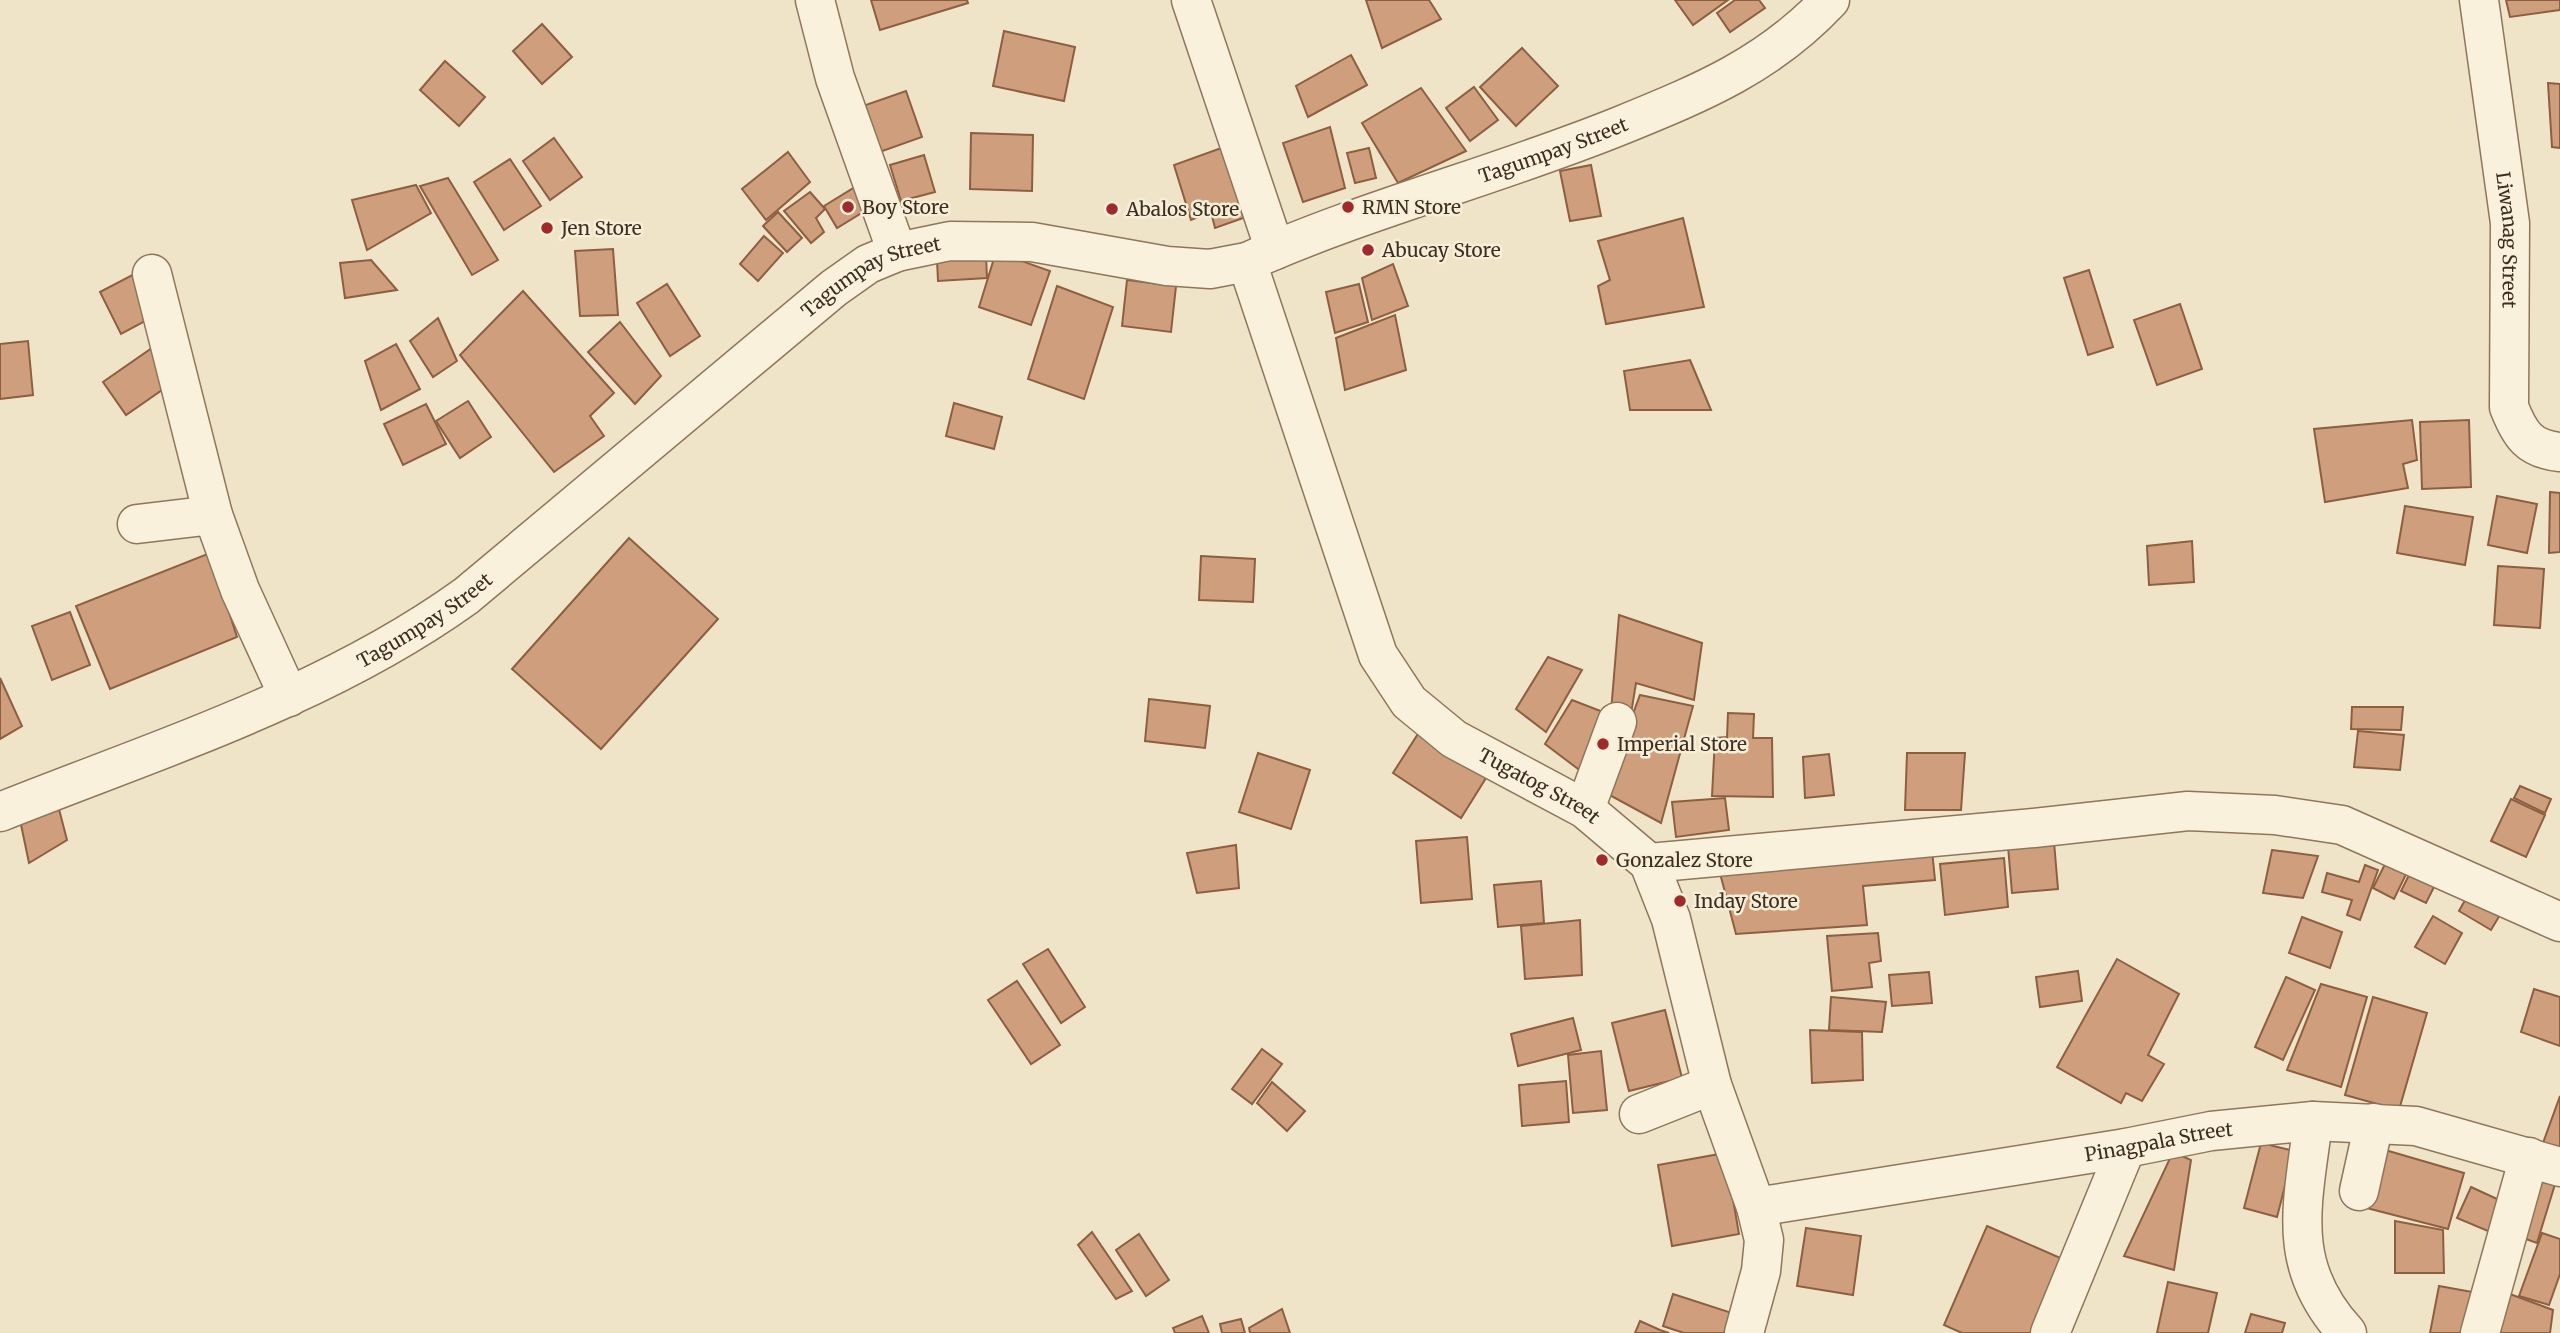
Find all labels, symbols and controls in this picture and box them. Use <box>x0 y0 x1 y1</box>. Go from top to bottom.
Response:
street label: Tagumpay Street <box>1476 112 1632 188</box>
street label: Liwanag Street <box>2491 170 2523 309</box>
place label: Boy Store <box>862 195 949 219</box>
place label: RMN Store <box>1362 195 1461 219</box>
place label: Abalos Store <box>1125 197 1239 221</box>
marker: Boy Store <box>840 199 856 215</box>
marker: RMN Store <box>1340 199 1356 215</box>
marker: Abalos Store <box>1104 201 1120 217</box>
place label: Jen Store <box>560 216 642 240</box>
marker: Jen Store <box>539 220 555 236</box>
street label: Tagumpay Street <box>796 231 943 322</box>
place label: Abucay Store <box>1381 238 1501 262</box>
marker: Abucay Store <box>1360 242 1376 258</box>
street label: Tagumpay Street <box>353 567 497 673</box>
place label: Imperial Store <box>1617 732 1747 756</box>
marker: Imperial Store <box>1595 736 1611 752</box>
street label: Tugatog Street <box>1475 742 1606 829</box>
place label: Gonzalez Store <box>1616 848 1753 872</box>
marker: Gonzalez Store <box>1594 852 1610 868</box>
place label: Inday Store <box>1694 889 1798 913</box>
marker: Inday Store <box>1672 893 1688 909</box>
street label: Pinagpala Street <box>2083 1117 2234 1166</box>

